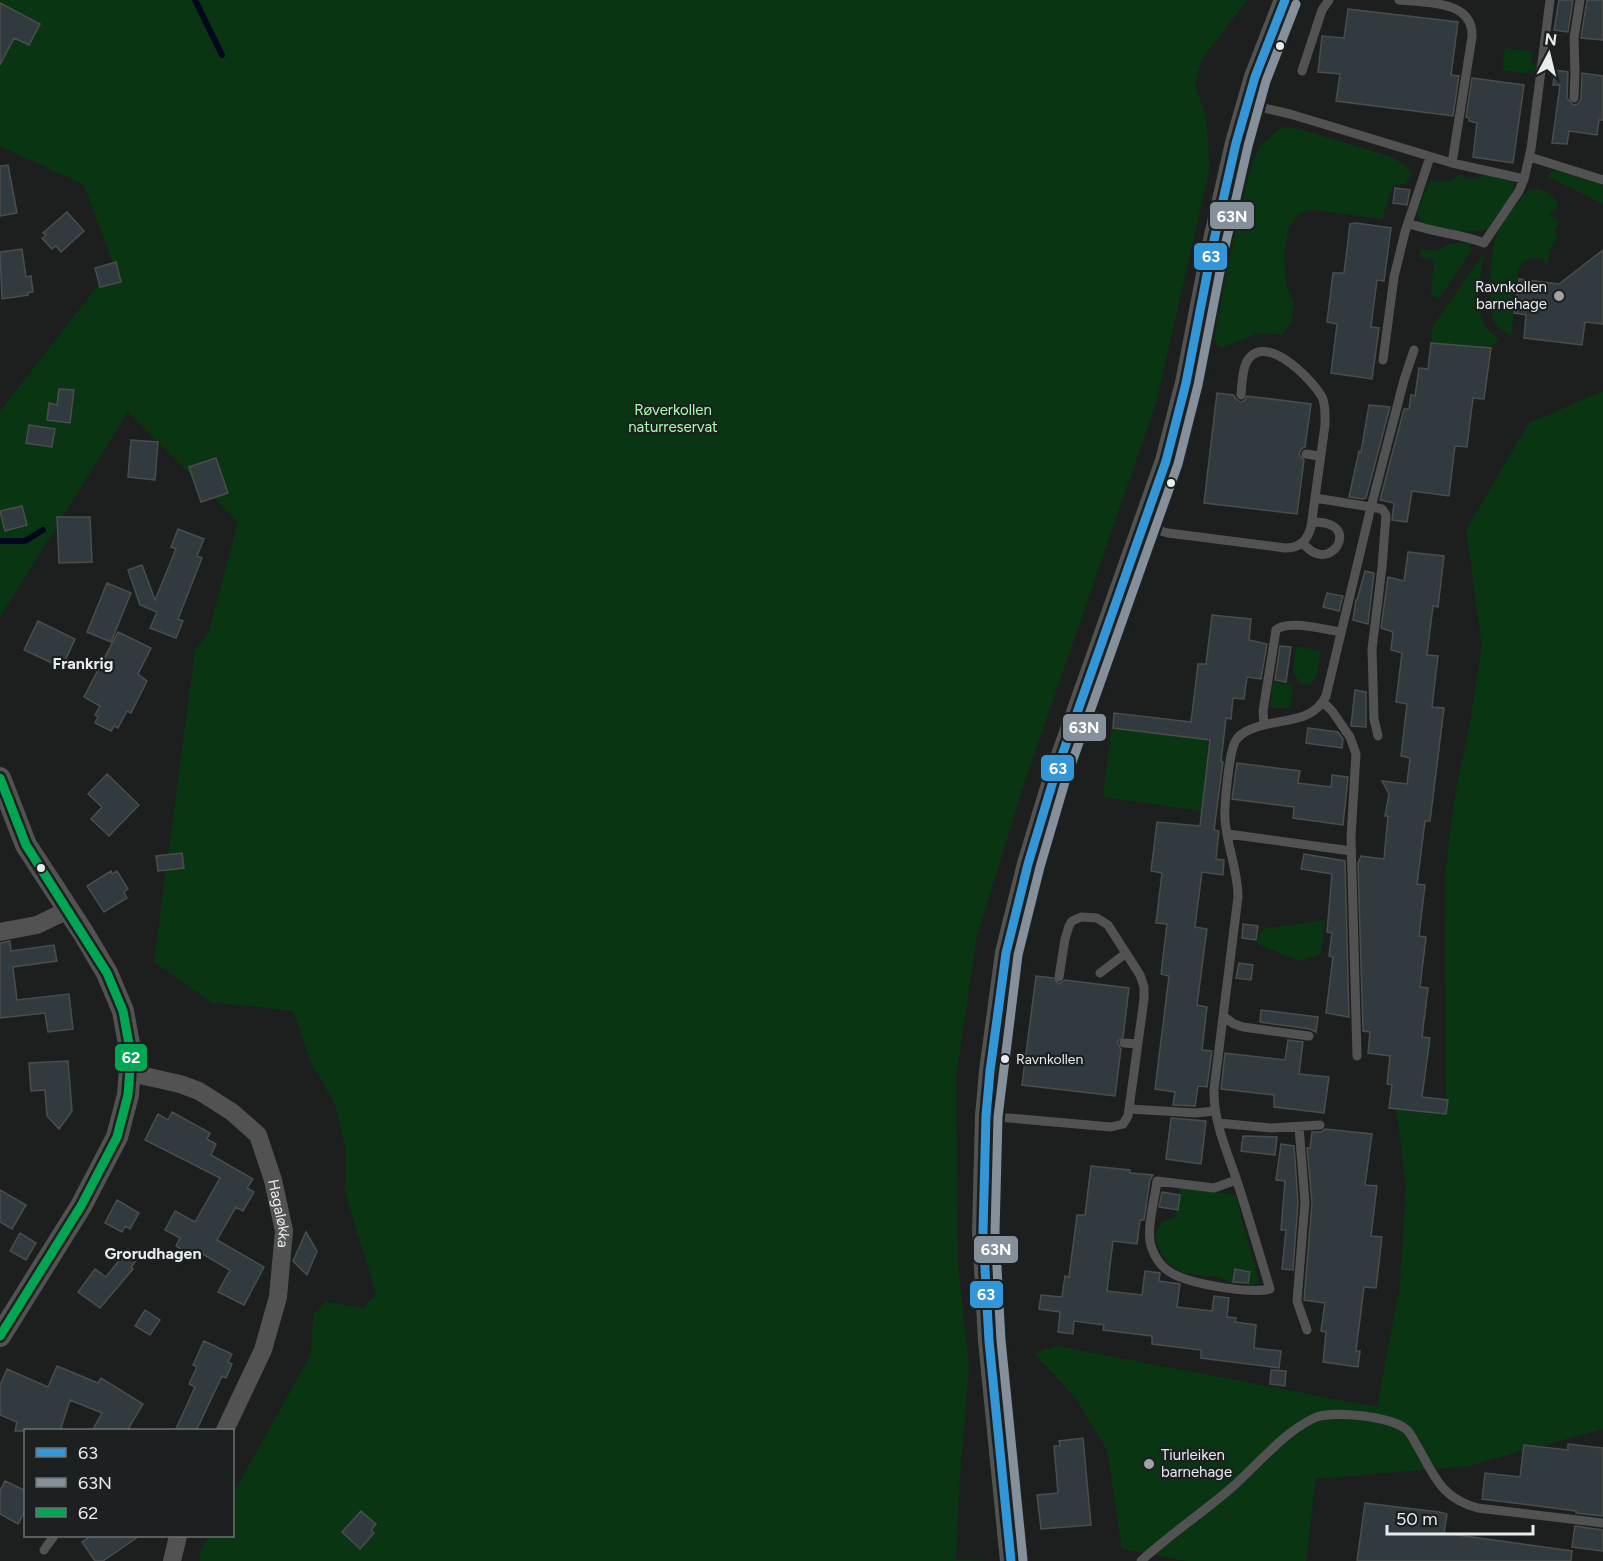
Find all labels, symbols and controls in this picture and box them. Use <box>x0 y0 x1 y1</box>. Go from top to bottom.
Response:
north arrow <box>1519 24 1579 84</box>
text: N <box>1543 29 1558 50</box>
unlabelled marker <box>1274 40 1286 52</box>
line badge: 63N <box>1209 201 1255 230</box>
text: 63N <box>1217 207 1247 226</box>
line badge: 63 <box>1193 242 1228 271</box>
text: 63 <box>1202 247 1220 266</box>
place label: Ravnkollen barnehage <box>1475 278 1547 313</box>
marker: Ravnkollen barnehage <box>1552 289 1566 303</box>
park label: Røverkollen naturreservat <box>628 401 718 436</box>
unlabelled marker <box>1165 477 1177 489</box>
district label: Frankrig <box>53 654 113 673</box>
line badge: 63N <box>1062 713 1107 742</box>
text: 63N <box>1069 718 1099 737</box>
line badge: 63 <box>1040 754 1075 782</box>
text: 63 <box>1049 759 1067 778</box>
unlabelled marker <box>35 862 47 874</box>
line badge: 62 <box>114 1043 148 1072</box>
text: 62 <box>122 1048 140 1067</box>
place label: Ravnkollen <box>1016 1051 1083 1068</box>
marker: Ravnkollen <box>999 1053 1011 1065</box>
street label: Hagaløkka <box>264 1178 293 1249</box>
line badge: 63N <box>973 1235 1019 1264</box>
text: 63N <box>981 1240 1011 1259</box>
district label: Grorudhagen <box>104 1244 202 1263</box>
line badge: 63 <box>969 1280 1004 1309</box>
text: 63 <box>977 1285 995 1304</box>
legend <box>24 1429 234 1537</box>
text: 63 <box>78 1442 98 1464</box>
place label: Tiurleiken barnehage <box>1161 1446 1232 1481</box>
marker: Tiurleiken barnehage <box>1142 1457 1156 1471</box>
text: 63N <box>78 1472 112 1494</box>
scale bar <box>1387 1498 1532 1536</box>
text: 62 <box>78 1502 98 1524</box>
text: 50 m <box>1396 1508 1438 1530</box>

